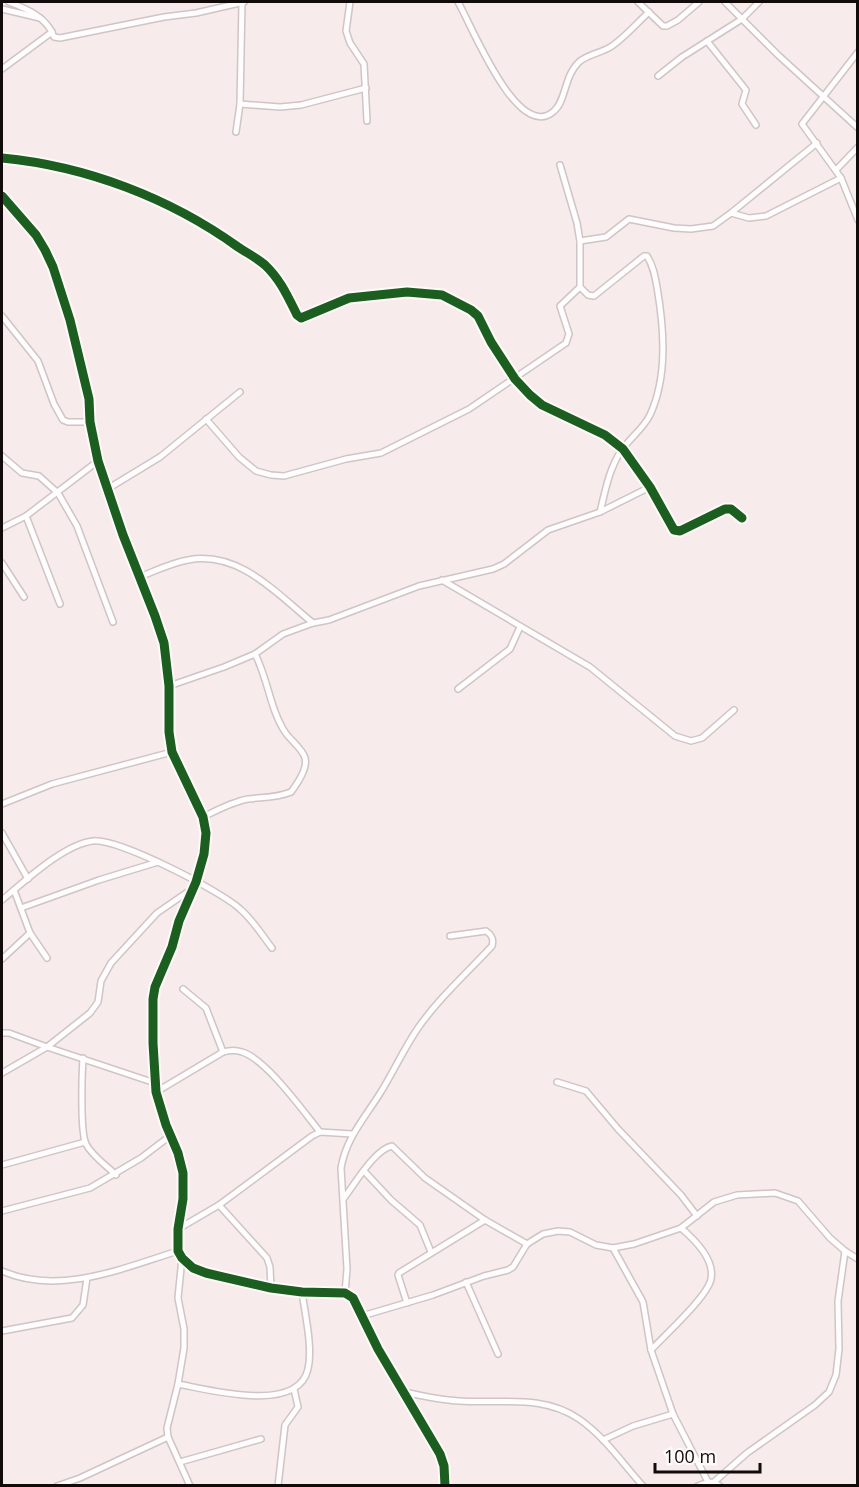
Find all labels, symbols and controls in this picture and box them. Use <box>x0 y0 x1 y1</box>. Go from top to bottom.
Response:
scale bar <box>655 1436 760 1474</box>
text: 100 m <box>664 1444 716 1468</box>

